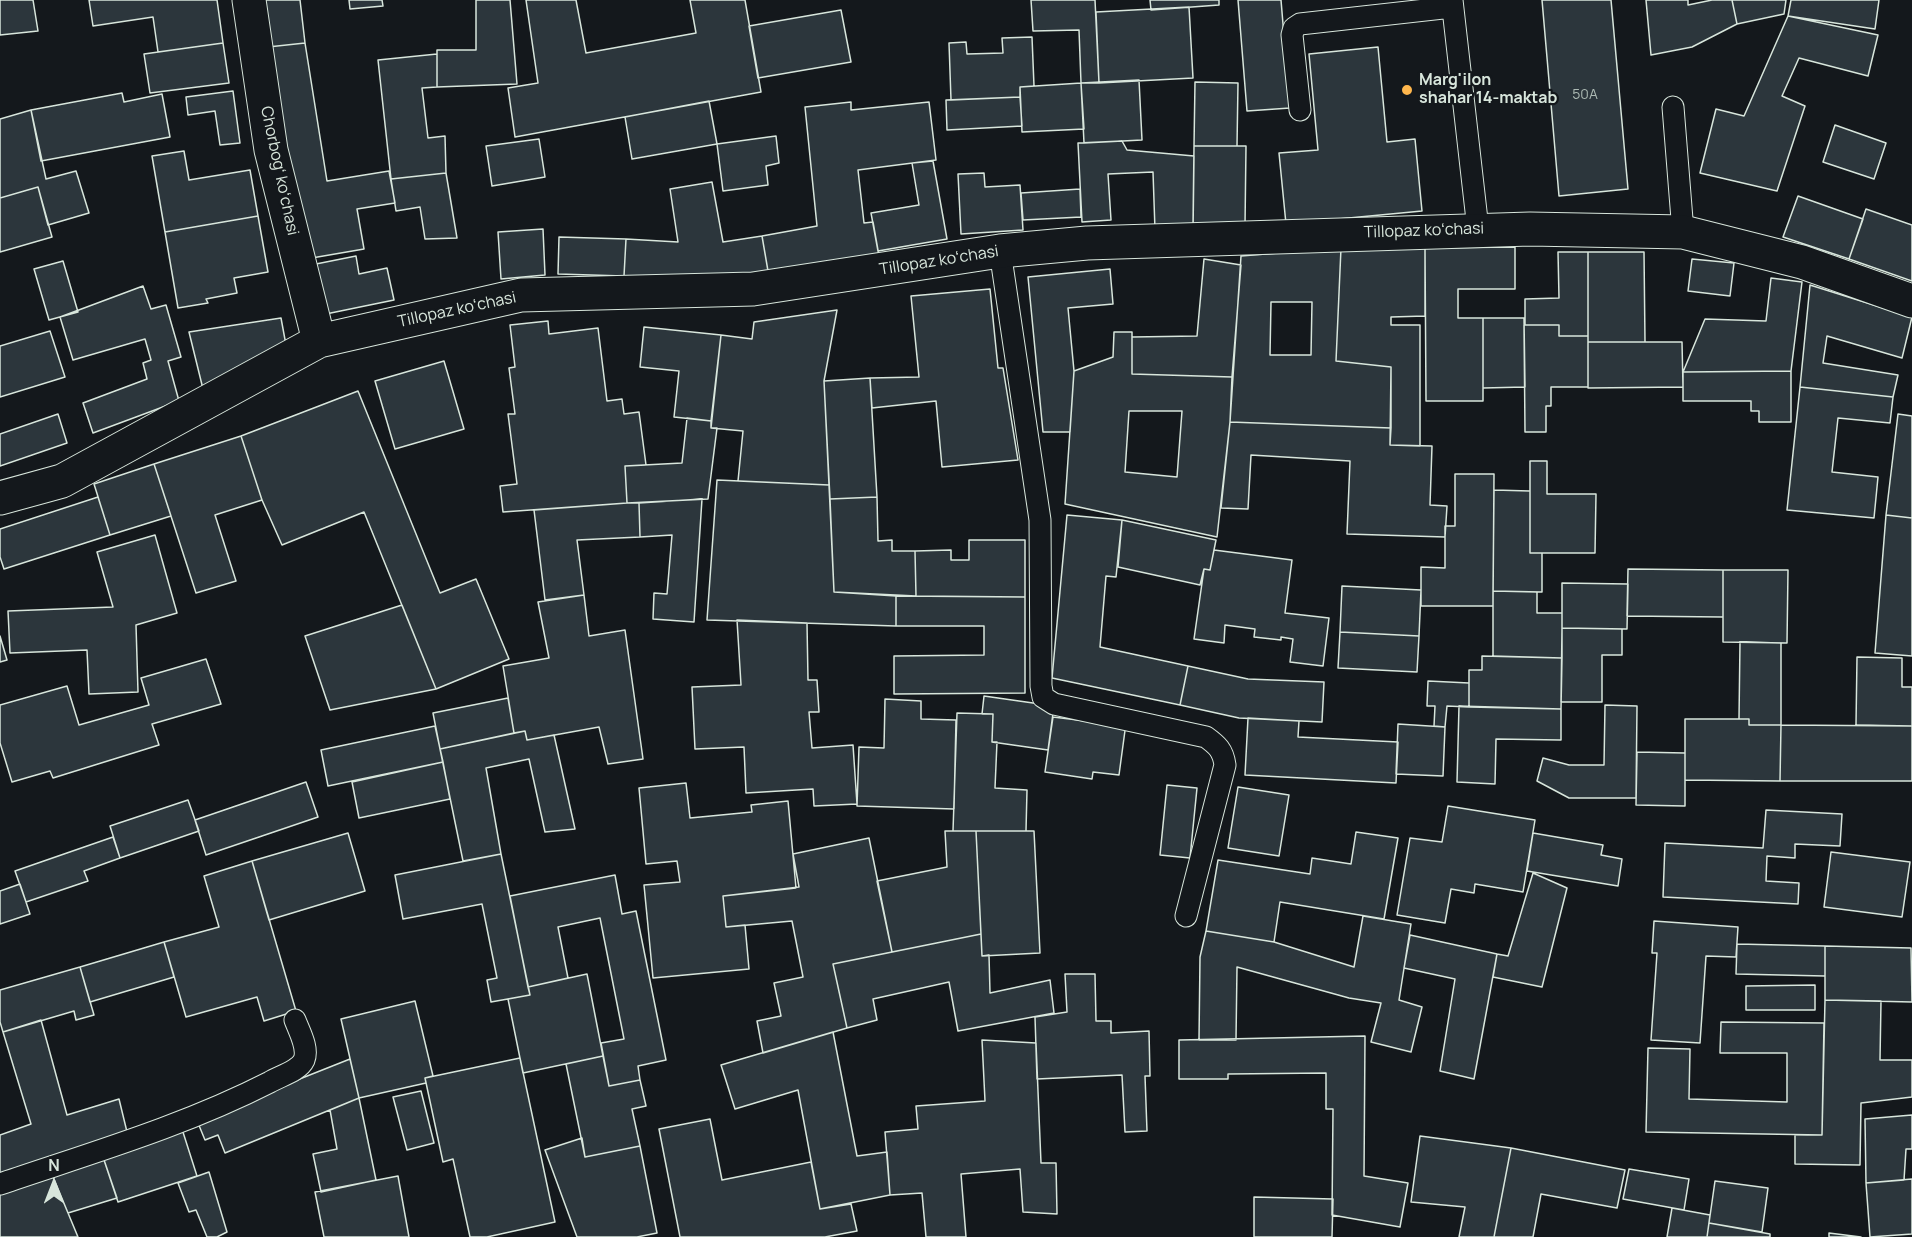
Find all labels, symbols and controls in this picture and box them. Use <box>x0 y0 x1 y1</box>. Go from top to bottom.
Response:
place label: Marg'ilon shahar 14-maktab <box>1419 71 1557 109</box>
marker: Marg'ilon shahar 14-maktab <box>1400 83 1414 97</box>
house number: 50A <box>1572 87 1598 103</box>
street label: Chorbogʻ koʻchasi <box>256 105 302 237</box>
street label: Tillopaz koʻchasi <box>1363 219 1485 243</box>
street label: Tillopaz koʻchasi <box>878 242 1000 280</box>
street label: Tillopaz koʻchasi <box>396 288 518 332</box>
north arrow <box>24 1153 84 1213</box>
text: N <box>48 1154 60 1176</box>

